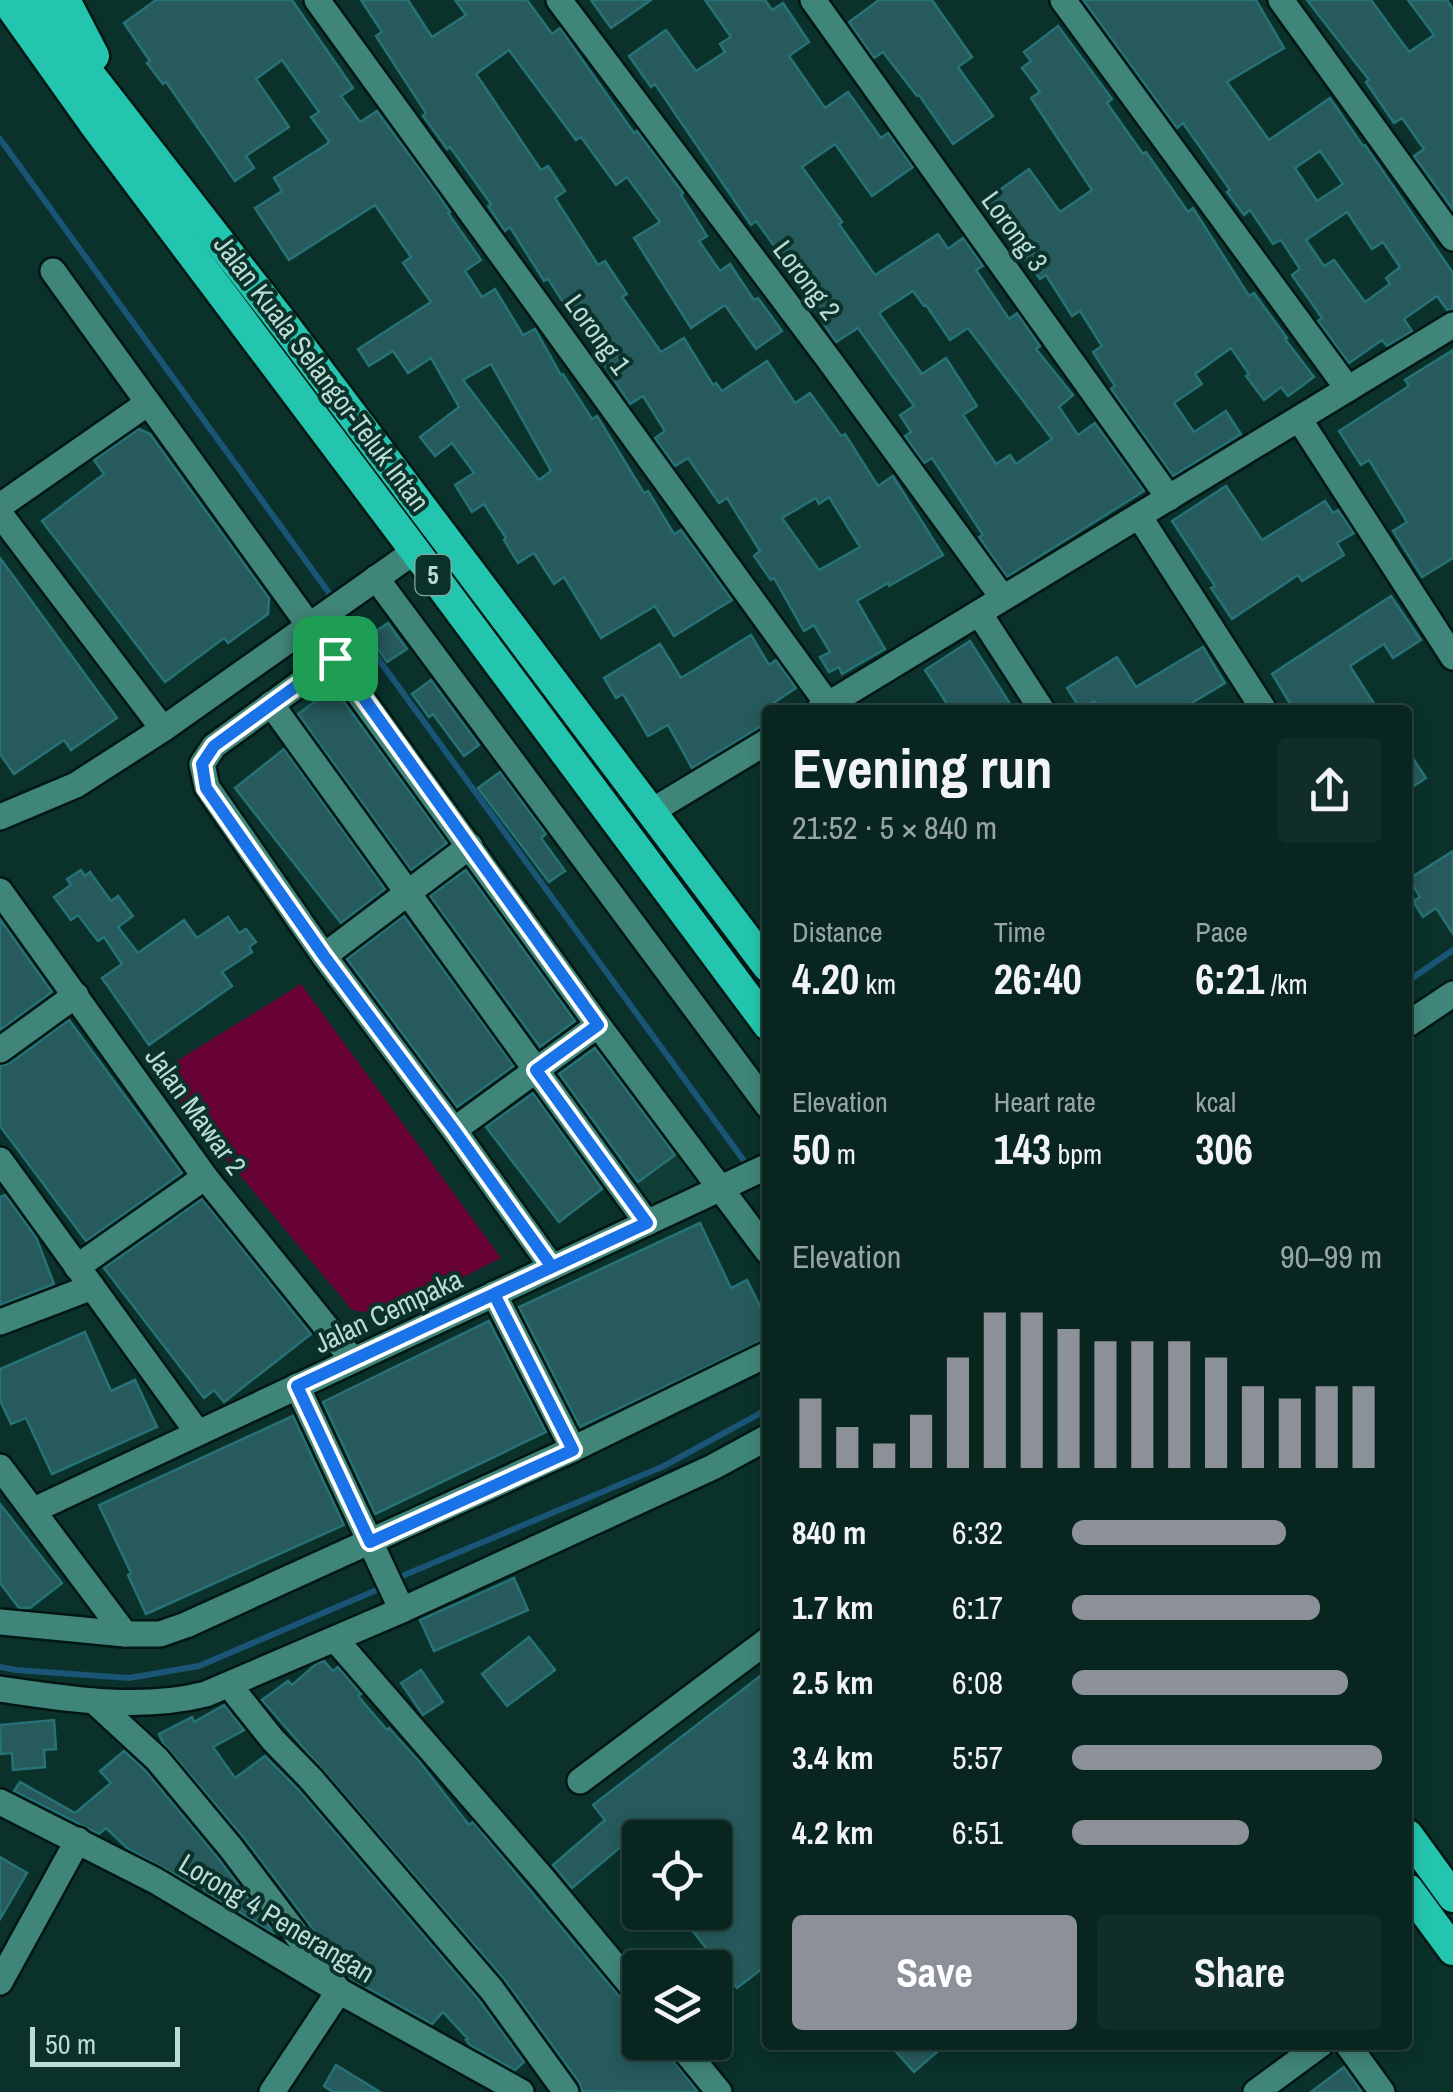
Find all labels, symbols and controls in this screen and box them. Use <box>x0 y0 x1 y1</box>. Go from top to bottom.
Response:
street label: Lorong 3 <box>973 183 1057 279</box>
street label: Jalan Kuala Selangor-Teluk Intan <box>205 227 439 519</box>
street label: Lorong 2 <box>765 232 849 328</box>
street label: Lorong 1 <box>556 286 640 382</box>
road number: 5 <box>416 555 450 595</box>
pin <box>293 616 378 701</box>
icon: arrive <box>308 631 363 686</box>
text: Evening run <box>792 731 1053 805</box>
button: share <box>1277 738 1382 843</box>
text: 21:52 · 5 × 840 m <box>792 806 997 849</box>
text: Distance <box>792 913 883 951</box>
text: Time <box>994 913 1045 951</box>
text: Pace <box>1195 913 1248 951</box>
text: 4.20 <box>792 951 859 1007</box>
text: 26:40 <box>994 951 1082 1007</box>
text: 6:21 <box>1195 951 1264 1007</box>
text: km <box>859 965 896 1003</box>
text: /km <box>1264 965 1308 1003</box>
street label: Jalan Mawar 2 <box>137 1039 255 1183</box>
text: Elevation <box>792 1083 888 1121</box>
text: Heart rate <box>994 1083 1096 1121</box>
text: kcal <box>1195 1083 1236 1121</box>
text: 50 <box>792 1121 830 1177</box>
text: 143 <box>994 1121 1051 1177</box>
text: 306 <box>1195 1121 1253 1177</box>
text: m <box>830 1135 856 1173</box>
text: bpm <box>1051 1135 1102 1173</box>
text: Elevation <box>792 1235 901 1278</box>
text: 90–99 m <box>1280 1235 1382 1278</box>
street label: Jalan Cempaka <box>308 1260 469 1362</box>
text: 840 m <box>792 1511 866 1554</box>
text: 6:32 <box>952 1511 1003 1554</box>
text: 1.7 km <box>792 1586 874 1629</box>
text: 6:17 <box>952 1586 1003 1629</box>
text: 2.5 km <box>792 1661 874 1704</box>
text: 6:08 <box>952 1661 1003 1704</box>
text: 3.4 km <box>792 1736 874 1779</box>
text: 5:57 <box>952 1736 1003 1779</box>
text: 4.2 km <box>792 1811 874 1854</box>
text: 6:51 <box>952 1811 1003 1854</box>
map controls <box>622 1820 732 2060</box>
button: locate <box>622 1820 732 1930</box>
street label: Lorong 4 Penerangan <box>172 1845 382 1991</box>
button: Save <box>792 1915 1077 2030</box>
button: Share <box>1097 1915 1382 2030</box>
button: layers <box>622 1950 732 2060</box>
scale bar <box>30 2022 180 2066</box>
text: 50 m <box>45 2025 96 2063</box>

